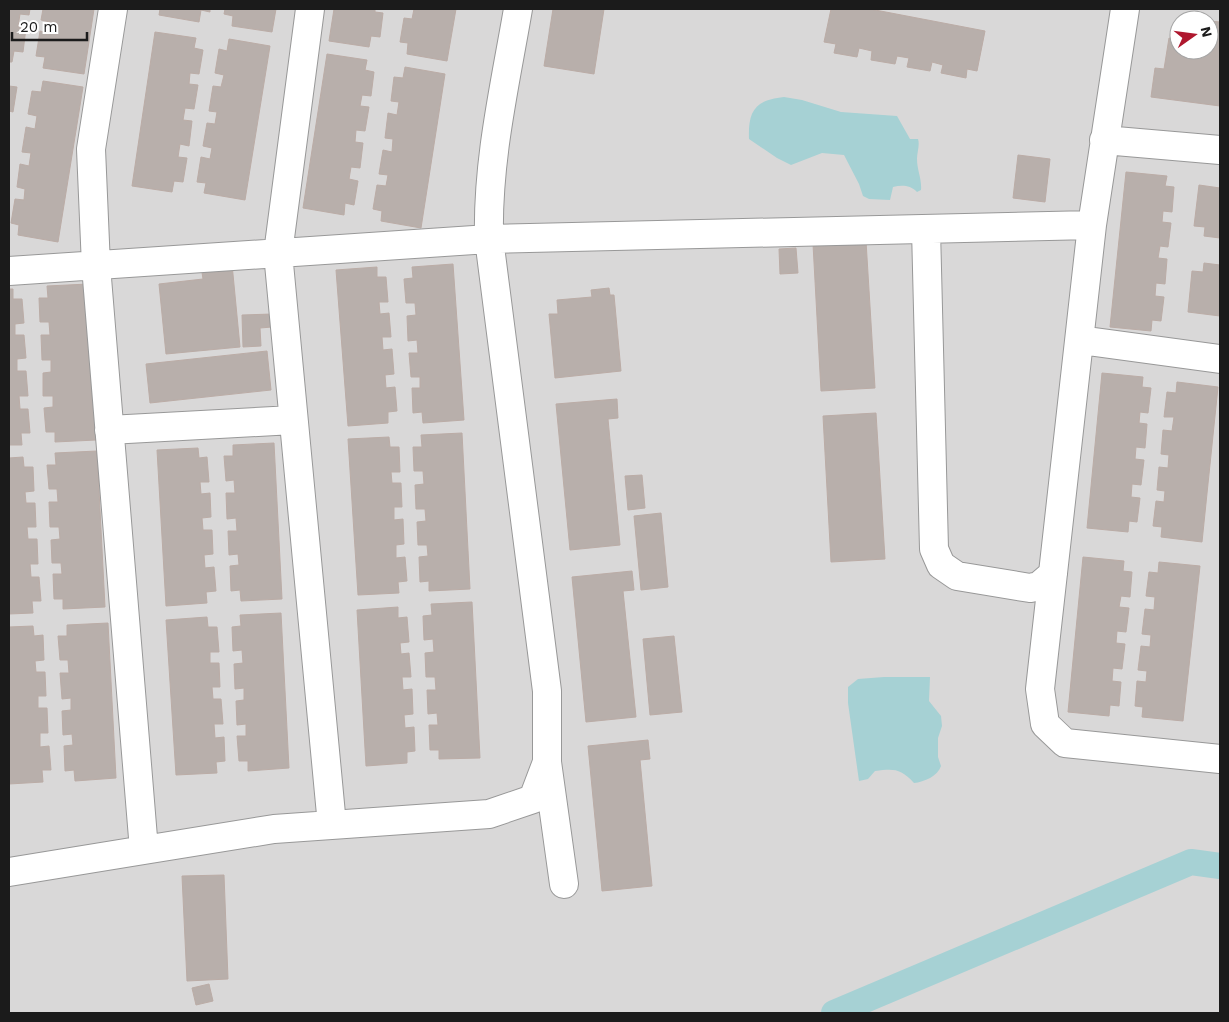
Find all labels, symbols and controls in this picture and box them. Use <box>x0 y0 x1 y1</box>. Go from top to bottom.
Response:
scale bar <box>12 10 88 42</box>
north arrow <box>1169 10 1219 60</box>
text: 20 m <box>20 18 58 36</box>
text: N <box>1198 25 1216 39</box>

